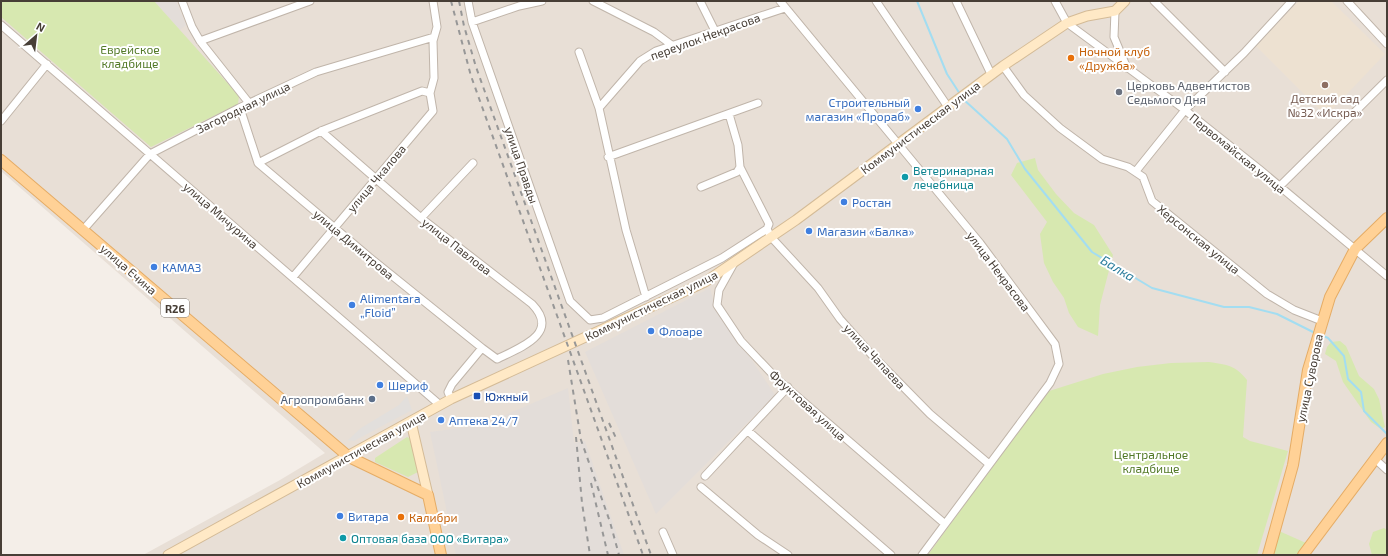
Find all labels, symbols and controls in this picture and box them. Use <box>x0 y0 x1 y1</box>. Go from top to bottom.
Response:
street label: переулок Некрасова <box>648 10 762 63</box>
north arrow <box>16 16 56 56</box>
text: N <box>34 19 48 34</box>
park label: Еврейское кладбище <box>100 42 160 70</box>
place label: Ночной клуб «Дружба» <box>1079 44 1150 73</box>
marker: Ночной клуб «Дружба» <box>1066 53 1076 63</box>
street label: Загородная улица <box>194 78 293 137</box>
street label: Коммунистическая улица <box>858 78 983 177</box>
place label: Церковь Адвентистов Седьмого Дня <box>1127 78 1250 106</box>
marker: Детский сад №32 «Искра» <box>1320 80 1330 90</box>
marker: Церковь Адвентистов Седьмого Дня <box>1114 87 1124 97</box>
place label: Детский сад №32 «Искра» <box>1288 91 1363 119</box>
place label: Строительный магазин «Прораб» <box>806 95 910 123</box>
marker: Строительный магазин «Прораб» <box>913 104 923 114</box>
street label: Первомайская улица <box>1187 110 1289 197</box>
street label: улица Правды <box>501 125 542 205</box>
street label: улица Чкалова <box>344 141 409 215</box>
place label: Ветеринарная лечебница <box>913 163 994 191</box>
marker: Ветеринарная лечебница <box>900 172 910 182</box>
street label: улица Мичурина <box>180 179 261 252</box>
place label: Ростан <box>852 195 891 209</box>
marker: Ростан <box>839 197 849 207</box>
street label: Херсонская улица <box>1154 201 1243 277</box>
street label: улица Димитрова <box>310 206 397 282</box>
street label: улица Павлова <box>419 215 495 278</box>
place label: Магазин «Балка» <box>817 224 914 238</box>
marker: Магазин «Балка» <box>804 226 814 236</box>
street label: улица Некрасова <box>964 228 1034 314</box>
street label: улица Ечина <box>97 241 160 298</box>
water label: Балка <box>1098 252 1138 284</box>
place label: КАМАЗ <box>162 260 201 274</box>
marker: КАМАЗ <box>149 262 159 272</box>
street label: Коммунистическая улица <box>582 267 720 344</box>
place label: Alimentara „Floid” <box>360 291 421 319</box>
road number: R26 <box>161 299 189 317</box>
marker: Alimentara „Floid” <box>347 300 357 310</box>
street label: улица Чапаева <box>841 321 909 392</box>
place label: Флоаре <box>659 324 703 338</box>
marker: Флоаре <box>646 326 656 336</box>
street label: улица Суворова <box>1293 333 1326 424</box>
street label: Фруктовая улица <box>766 367 849 444</box>
place label: Шериф <box>388 378 428 392</box>
marker: Шериф <box>375 380 385 390</box>
place label: Южный <box>485 389 528 403</box>
marker: Южный <box>472 391 482 401</box>
place label: Агропромбанк <box>280 392 365 406</box>
marker: Агропромбанк <box>367 394 377 404</box>
street label: Коммунистическая улица <box>294 408 429 491</box>
place label: Аптека 24/7 <box>449 413 518 427</box>
marker: Аптека 24/7 <box>436 415 446 425</box>
park label: Центральное кладбище <box>1114 447 1188 475</box>
place label: Витара <box>348 509 389 523</box>
place label: Калибри <box>409 510 458 524</box>
marker: Витара <box>335 511 345 521</box>
marker: Калибри <box>396 512 406 522</box>
place label: Оптовая база ООО «Витара» <box>351 531 509 545</box>
marker: Оптовая база ООО «Витара» <box>338 533 348 543</box>

